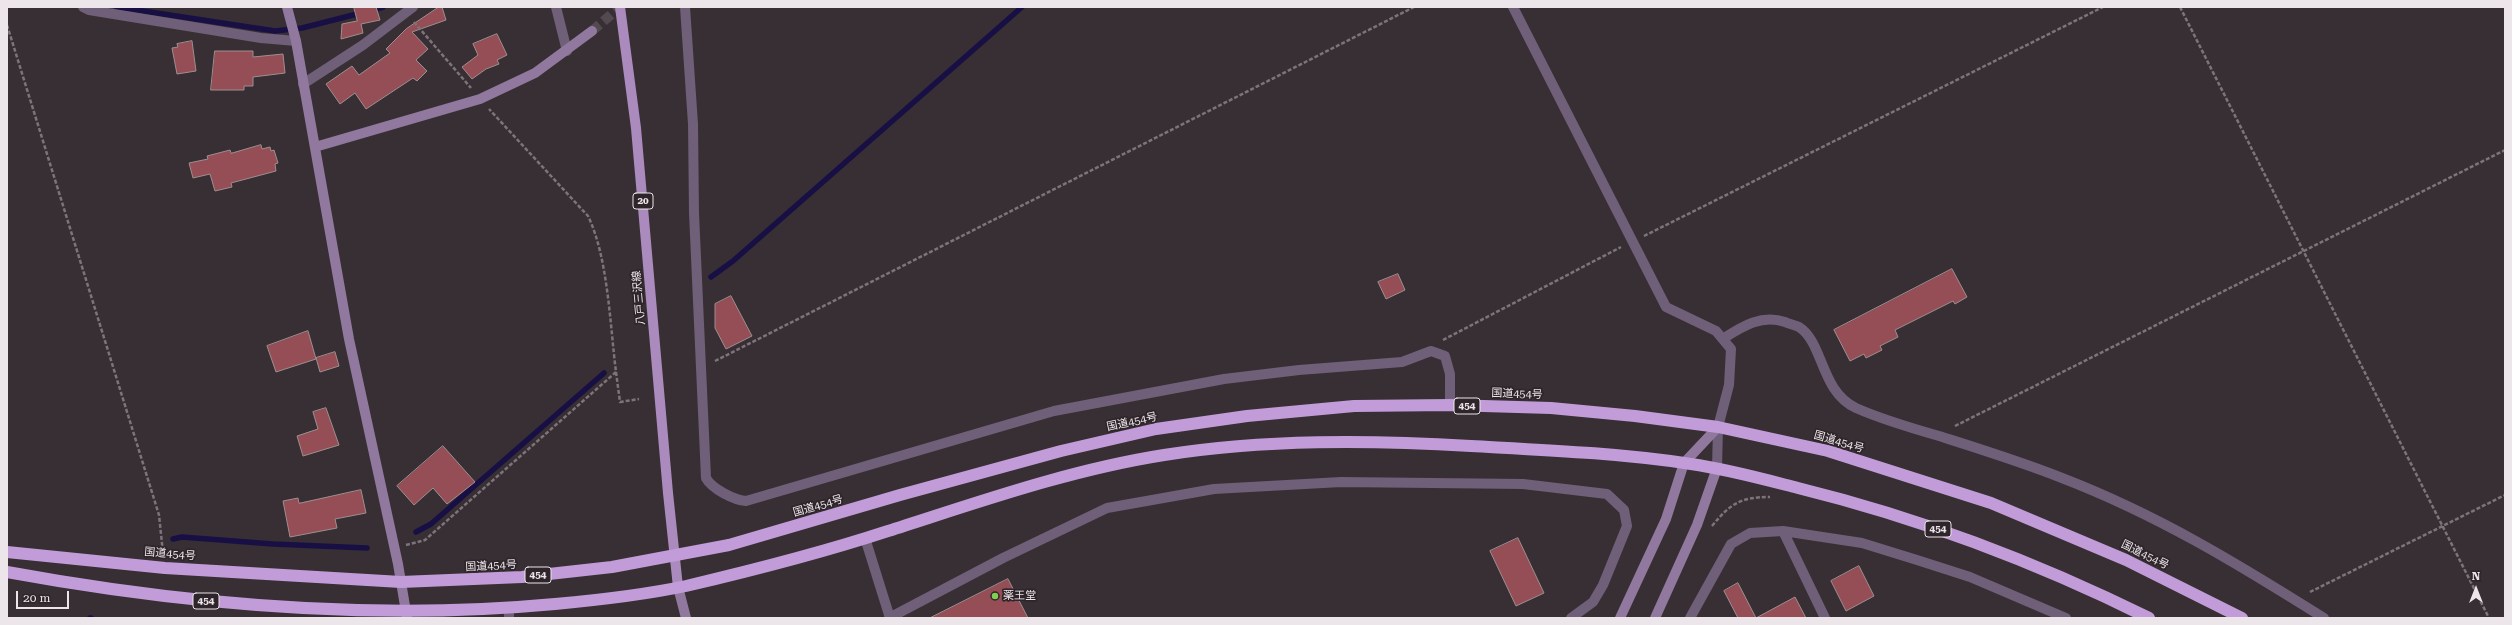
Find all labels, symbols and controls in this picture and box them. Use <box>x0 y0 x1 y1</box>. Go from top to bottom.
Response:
road number: 20 <box>633 193 653 209</box>
street label: 八戸三沢線 <box>630 270 648 326</box>
street label: 国道454号 <box>1491 387 1543 401</box>
road number: 454 <box>1454 398 1480 414</box>
street label: 国道454号 <box>1105 410 1159 434</box>
street label: 国道454号 <box>1812 429 1866 455</box>
street label: 国道454号 <box>791 493 845 519</box>
road number: 454 <box>1925 521 1951 537</box>
street label: 国道454号 <box>2119 538 2171 572</box>
street label: 国道454号 <box>144 545 196 563</box>
street label: 国道454号 <box>465 558 517 574</box>
road number: 454 <box>525 567 551 583</box>
north arrow <box>2456 569 2496 609</box>
text: N <box>2472 570 2480 583</box>
scale bar <box>18 583 71 609</box>
place label: 薬王堂 <box>1003 589 1036 603</box>
text: 20 m <box>23 591 50 605</box>
marker: 薬王堂 <box>990 591 1000 601</box>
road number: 454 <box>193 593 219 609</box>

